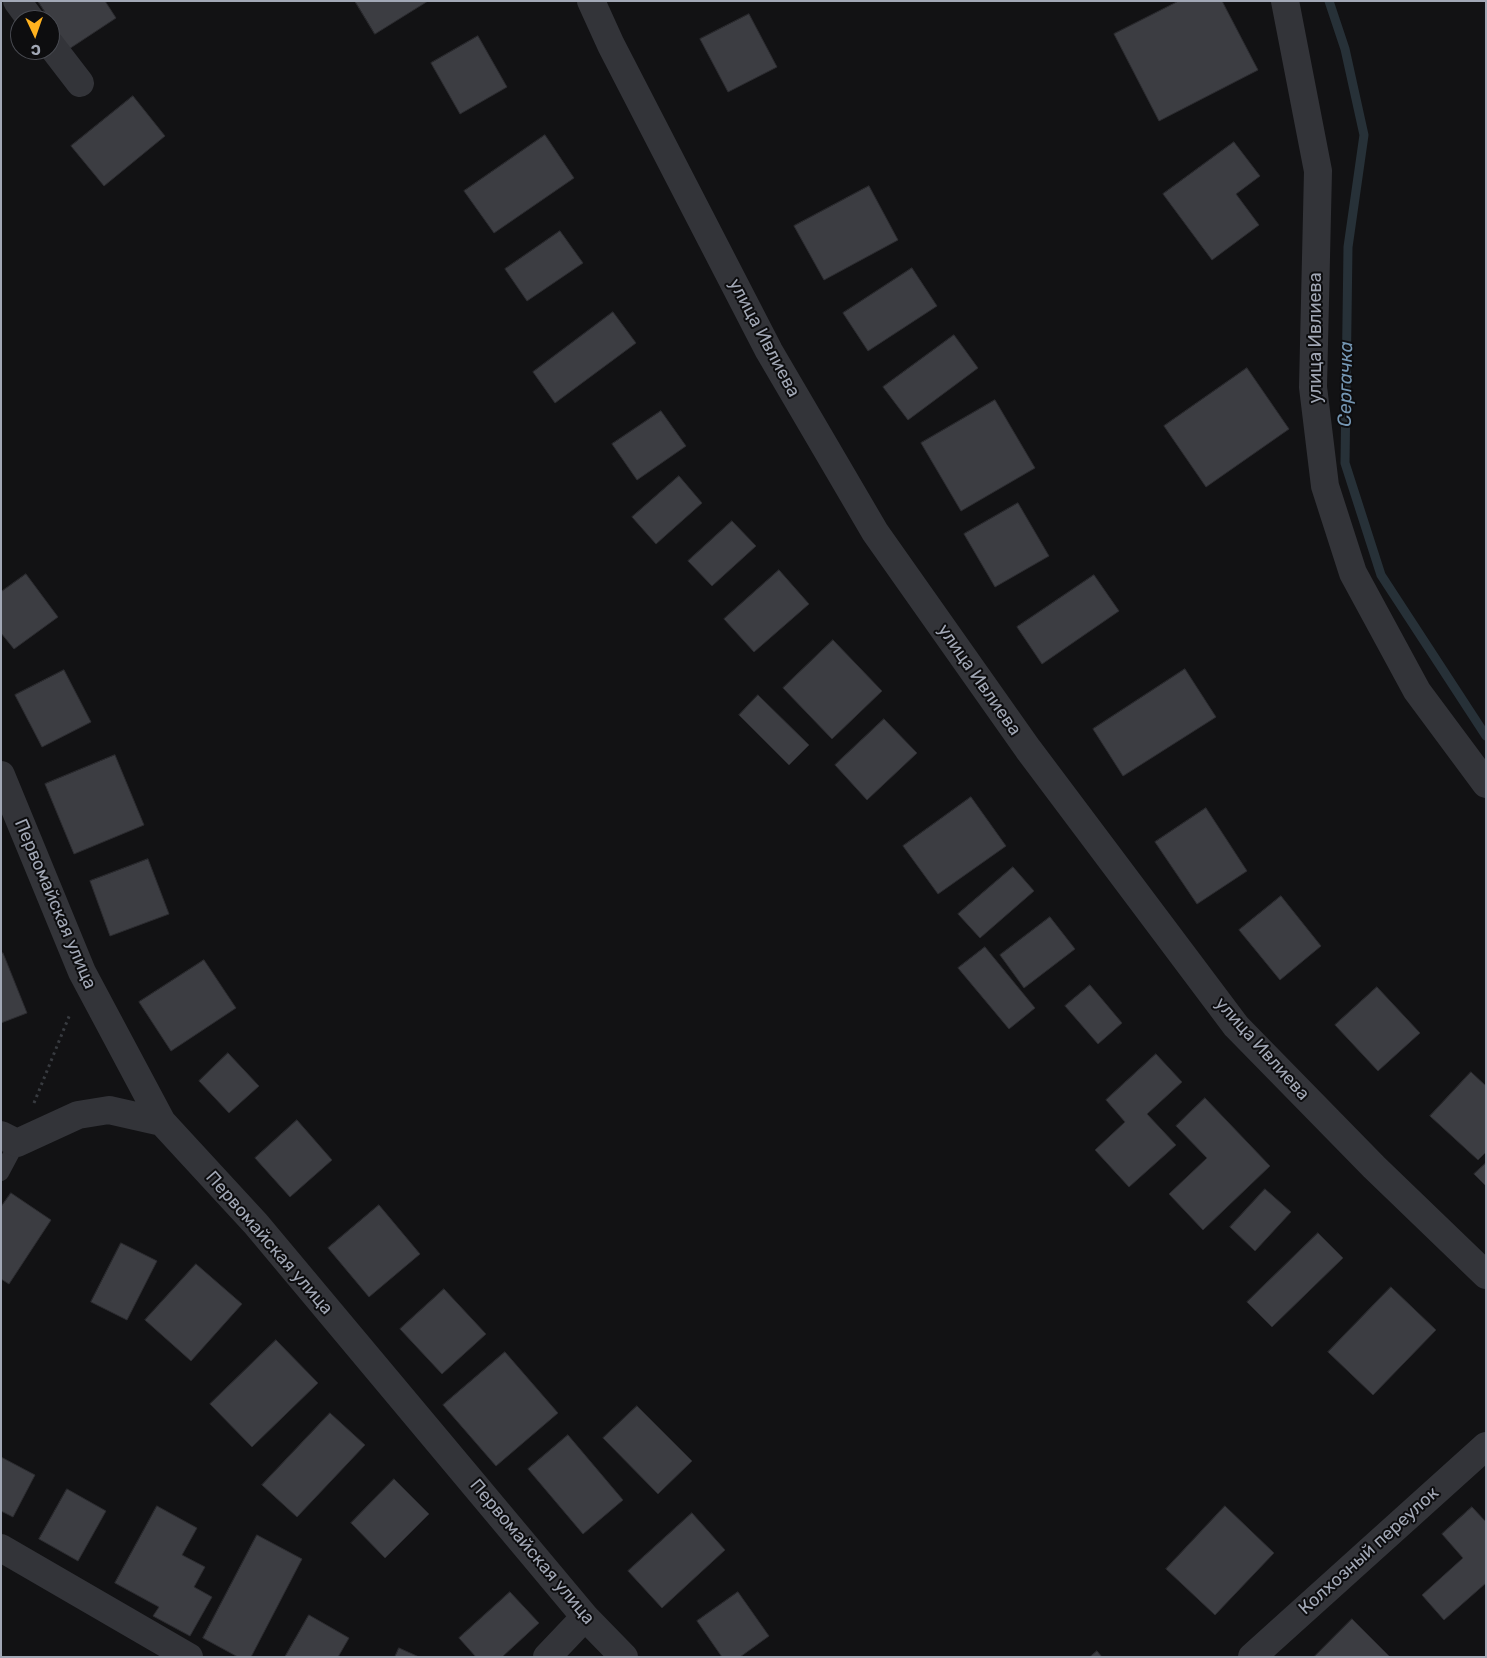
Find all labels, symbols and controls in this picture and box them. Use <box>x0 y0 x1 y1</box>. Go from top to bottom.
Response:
north arrow <box>10 10 60 60</box>
text: С <box>30 41 41 58</box>
street label: улица Ивлиева <box>1305 272 1327 404</box>
street label: улица Ивлиева <box>724 275 804 401</box>
water label: Сергачка <box>1334 341 1358 427</box>
street label: улица Ивлиева <box>933 620 1025 740</box>
street label: Первомайская улица <box>9 816 101 992</box>
street label: улица Ивлиева <box>1210 993 1314 1105</box>
street label: Первомайская улица <box>201 1167 337 1319</box>
street label: Первомайская улица <box>465 1475 599 1629</box>
street label: Колхозный переулок <box>1295 1482 1443 1620</box>

